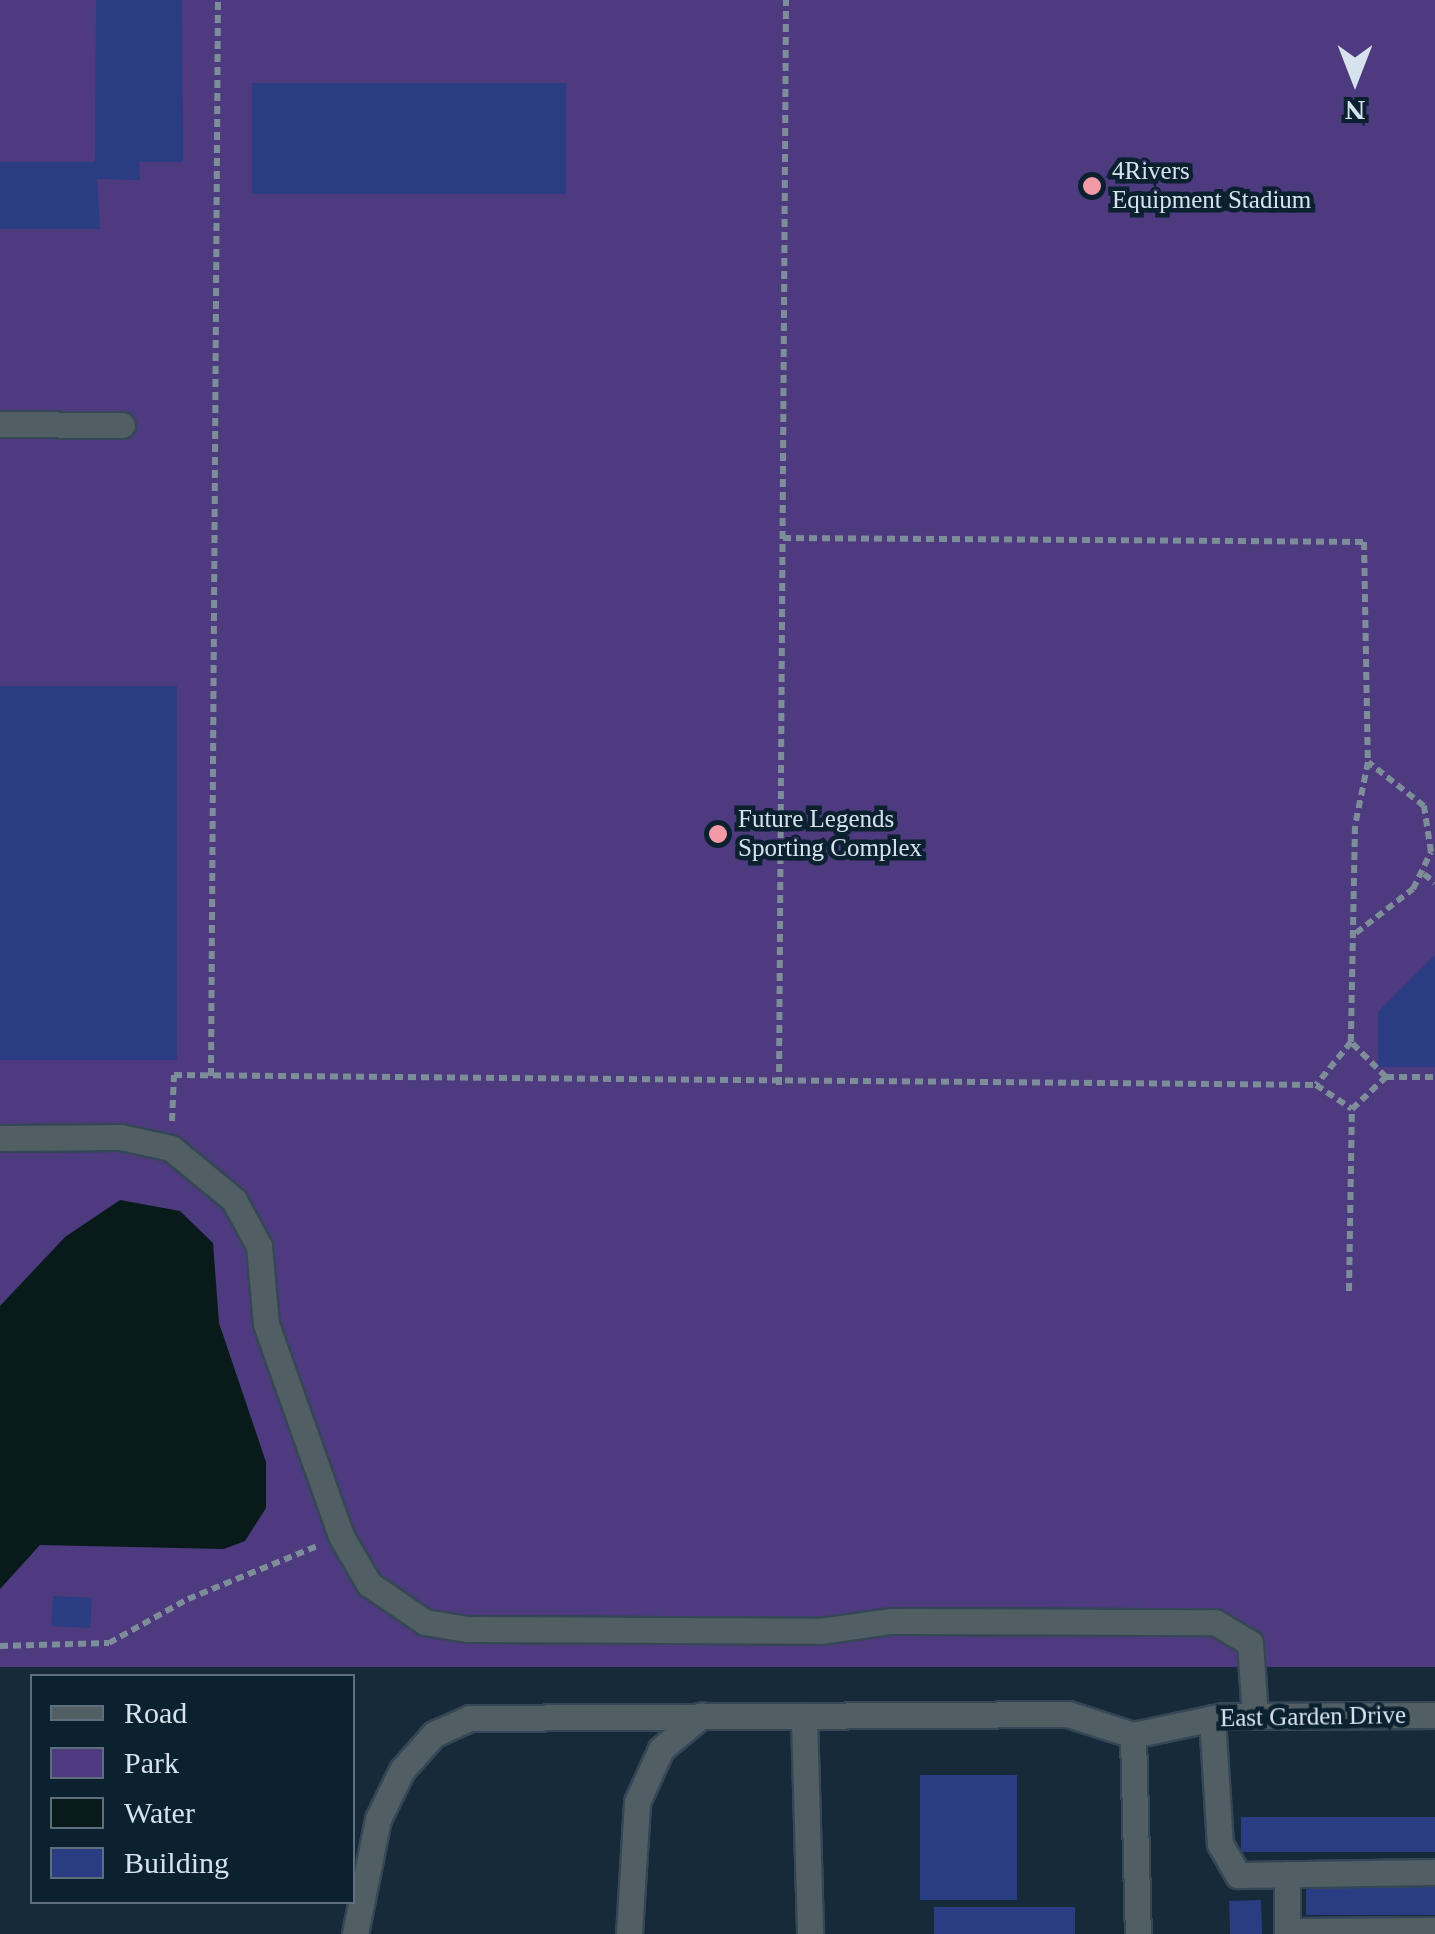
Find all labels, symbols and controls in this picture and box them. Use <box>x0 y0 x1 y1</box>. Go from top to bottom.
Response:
north arrow <box>1305 30 1405 130</box>
text: N <box>1345 95 1365 126</box>
place label: 4Rivers Equipment Stadium <box>1112 157 1311 216</box>
marker: 4Rivers Equipment Stadium <box>1081 175 1103 197</box>
place label: Future Legends Sporting Complex <box>738 805 922 864</box>
marker: Future Legends Sporting Complex <box>707 823 729 845</box>
legend <box>30 1674 355 1904</box>
text: Road <box>124 1696 187 1729</box>
street label: East Garden Drive <box>1220 1700 1406 1734</box>
text: Park <box>124 1746 179 1779</box>
text: Water <box>124 1796 195 1829</box>
text: Building <box>124 1846 229 1879</box>

